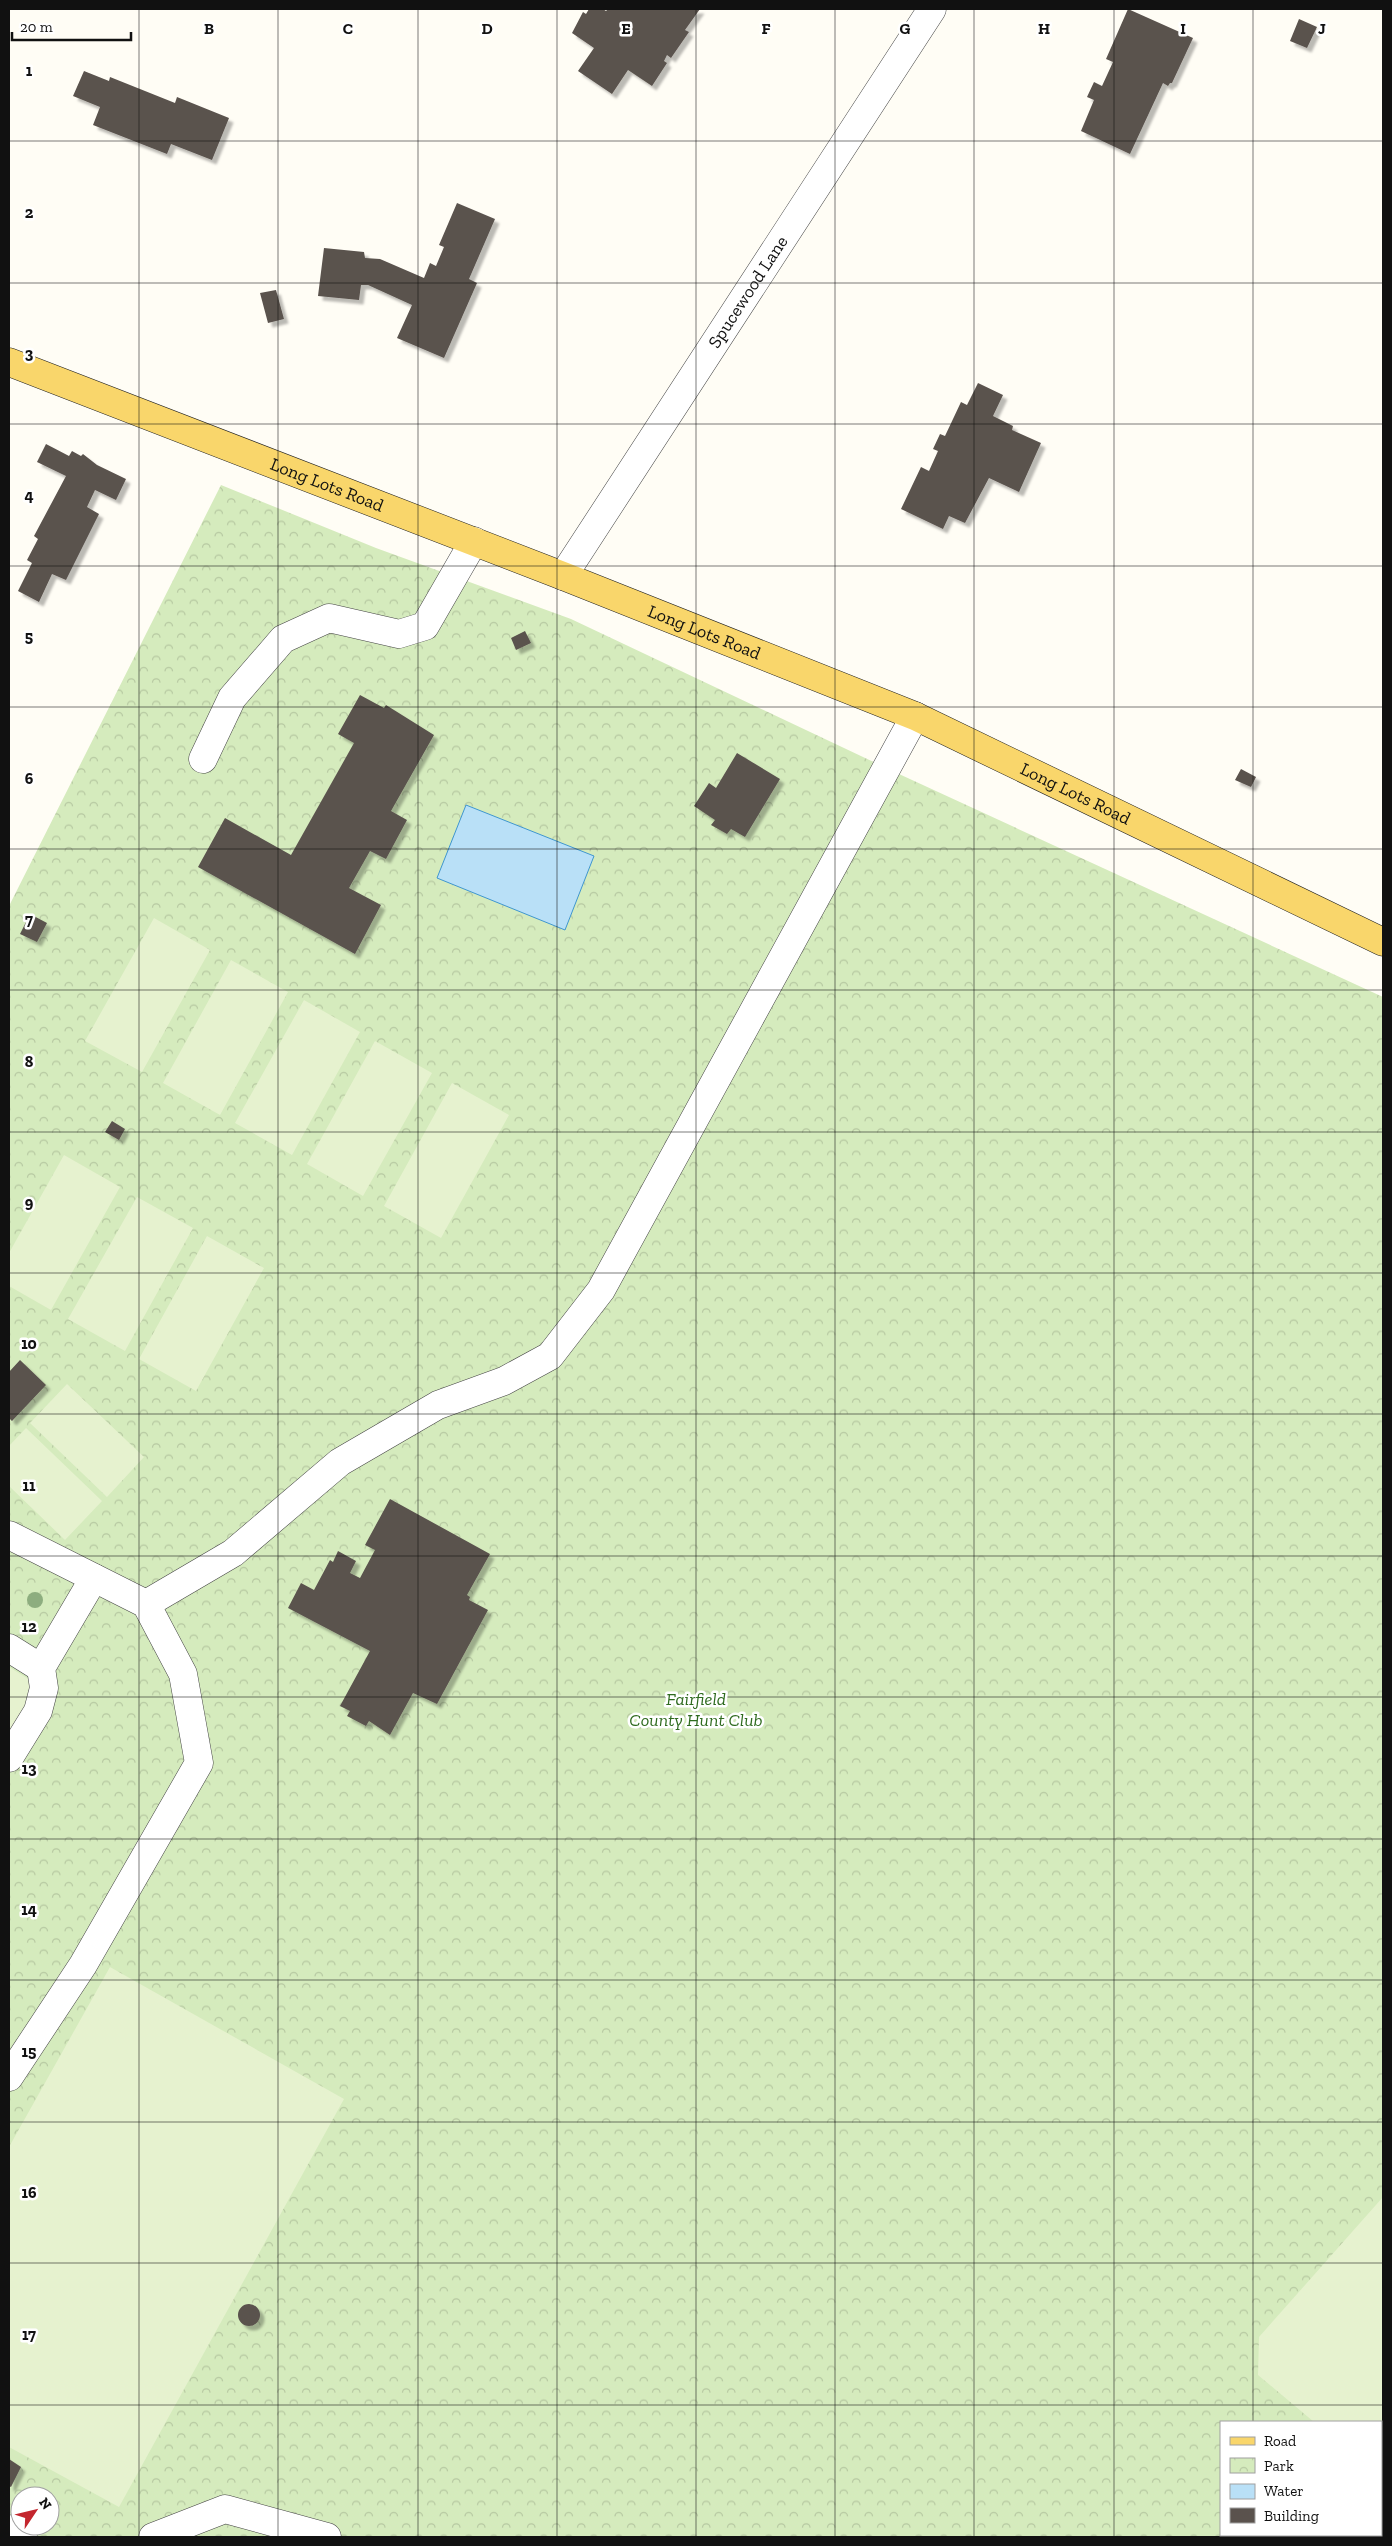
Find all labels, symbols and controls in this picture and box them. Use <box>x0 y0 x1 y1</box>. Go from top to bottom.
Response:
scale bar <box>12 10 131 42</box>
text: 20 m <box>20 18 53 36</box>
text: B <box>204 19 214 38</box>
text: C <box>343 19 353 38</box>
text: D <box>481 19 493 38</box>
text: E <box>621 19 631 38</box>
text: F <box>761 19 771 38</box>
text: G <box>900 19 911 38</box>
text: H <box>1038 19 1050 38</box>
text: I <box>1180 19 1186 38</box>
text: J <box>1318 19 1326 38</box>
text: 1 <box>26 61 33 80</box>
text: 2 <box>25 203 34 222</box>
street label: Spucewood Lane <box>703 232 792 352</box>
text: 3 <box>25 344 34 363</box>
street label: Long Lots Road <box>267 453 387 517</box>
text: 4 <box>24 486 34 505</box>
street label: Long Lots Road <box>645 600 764 665</box>
text: 5 <box>25 627 33 646</box>
street label: Long Lots Road <box>1017 758 1134 830</box>
text: 6 <box>25 769 34 788</box>
text: 7 <box>25 910 33 929</box>
text: 8 <box>25 1052 34 1071</box>
text: 9 <box>25 1193 34 1212</box>
text: 10 <box>21 1334 37 1353</box>
text: 11 <box>23 1476 36 1495</box>
text: 12 <box>21 1617 37 1636</box>
park label: Fairfield County Hunt Club <box>629 1688 763 1731</box>
text: 13 <box>22 1759 37 1778</box>
text: 14 <box>21 1900 37 1919</box>
text: 15 <box>22 2042 36 2061</box>
text: 16 <box>21 2183 37 2202</box>
text: 17 <box>22 2325 36 2344</box>
legend <box>1220 2421 1382 2536</box>
text: Road <box>1264 2432 1297 2450</box>
text: Park <box>1264 2457 1294 2475</box>
text: Water <box>1264 2482 1304 2500</box>
north arrow <box>10 2486 60 2536</box>
text: N <box>35 2495 55 2513</box>
text: Building <box>1264 2507 1319 2525</box>

